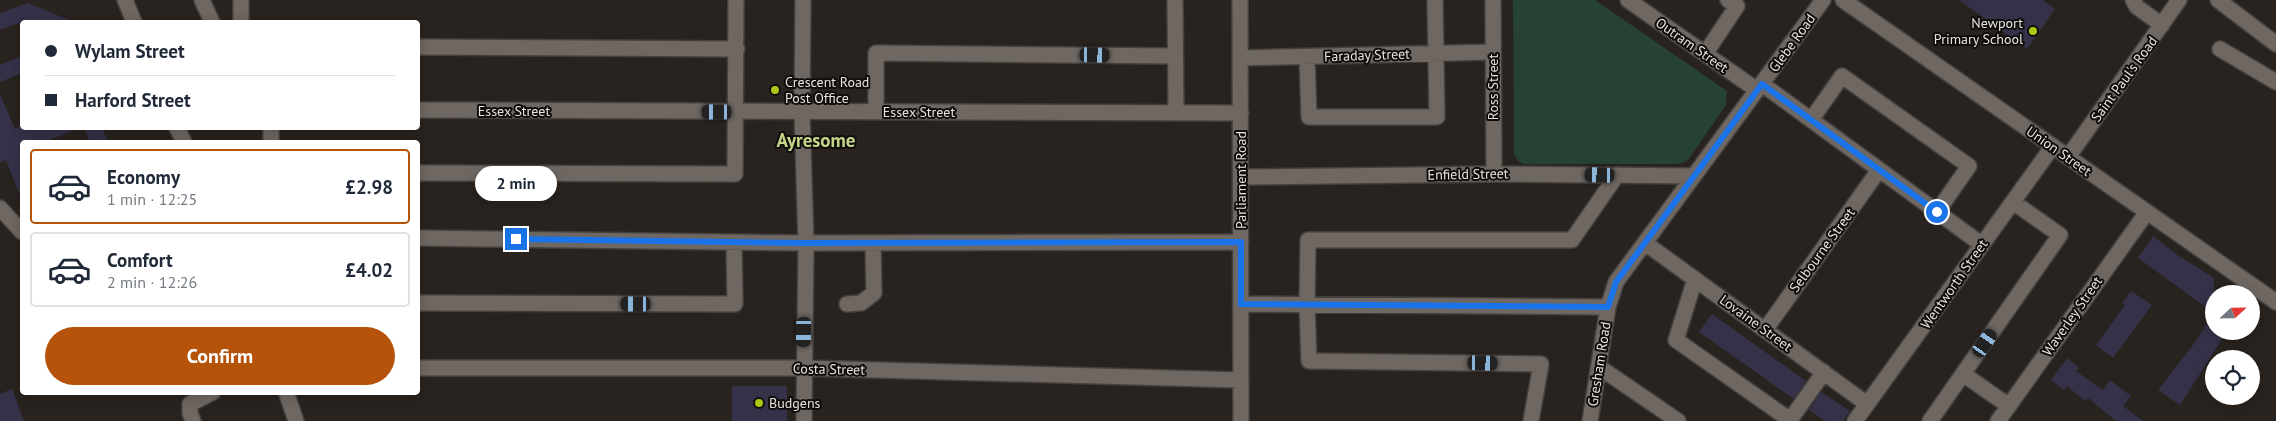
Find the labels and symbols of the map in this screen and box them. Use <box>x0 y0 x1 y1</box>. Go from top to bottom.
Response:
street label: Glebe Road <box>1765 10 1819 76</box>
street label: Outram Street <box>1652 13 1732 77</box>
place label: Newport Primary School <box>1934 14 2023 48</box>
marker: Newport Primary School <box>2027 25 2039 37</box>
street label: Saint Paul's Road <box>2087 33 2161 125</box>
street label: Faraday Street <box>1324 44 1410 65</box>
car <box>1079 47 1110 63</box>
street label: Ross Street <box>1484 54 1502 120</box>
place label: Crescent Road Post Office <box>785 73 869 107</box>
marker: Crescent Road Post Office <box>769 84 781 96</box>
street label: Essex Street <box>478 102 550 120</box>
street label: Essex Street <box>883 103 955 121</box>
car <box>702 105 732 120</box>
street label: Union Street <box>2023 122 2095 180</box>
district label: Ayresome <box>776 128 856 152</box>
street label: Parliament Road <box>1232 131 1250 229</box>
street label: Enfield Street <box>1427 164 1509 184</box>
callout: 2 min <box>475 166 557 202</box>
car <box>1584 167 1615 183</box>
route start <box>1926 201 1948 223</box>
street label: Selbourne Street <box>1785 204 1859 296</box>
route end <box>505 228 527 250</box>
street label: Wentworth Street <box>1916 236 1992 332</box>
street label: Waverley Street <box>2038 273 2106 359</box>
north arrow <box>2205 285 2260 340</box>
street label: Lovaine Street <box>1716 291 1796 356</box>
car <box>621 297 651 312</box>
car <box>796 317 811 347</box>
street label: Gresham Road <box>1583 320 1615 408</box>
car <box>1970 326 1999 360</box>
car <box>1467 355 1498 371</box>
street label: Costa Street <box>793 359 865 379</box>
place label: Budgens <box>769 394 821 412</box>
marker: Budgens <box>753 397 765 409</box>

